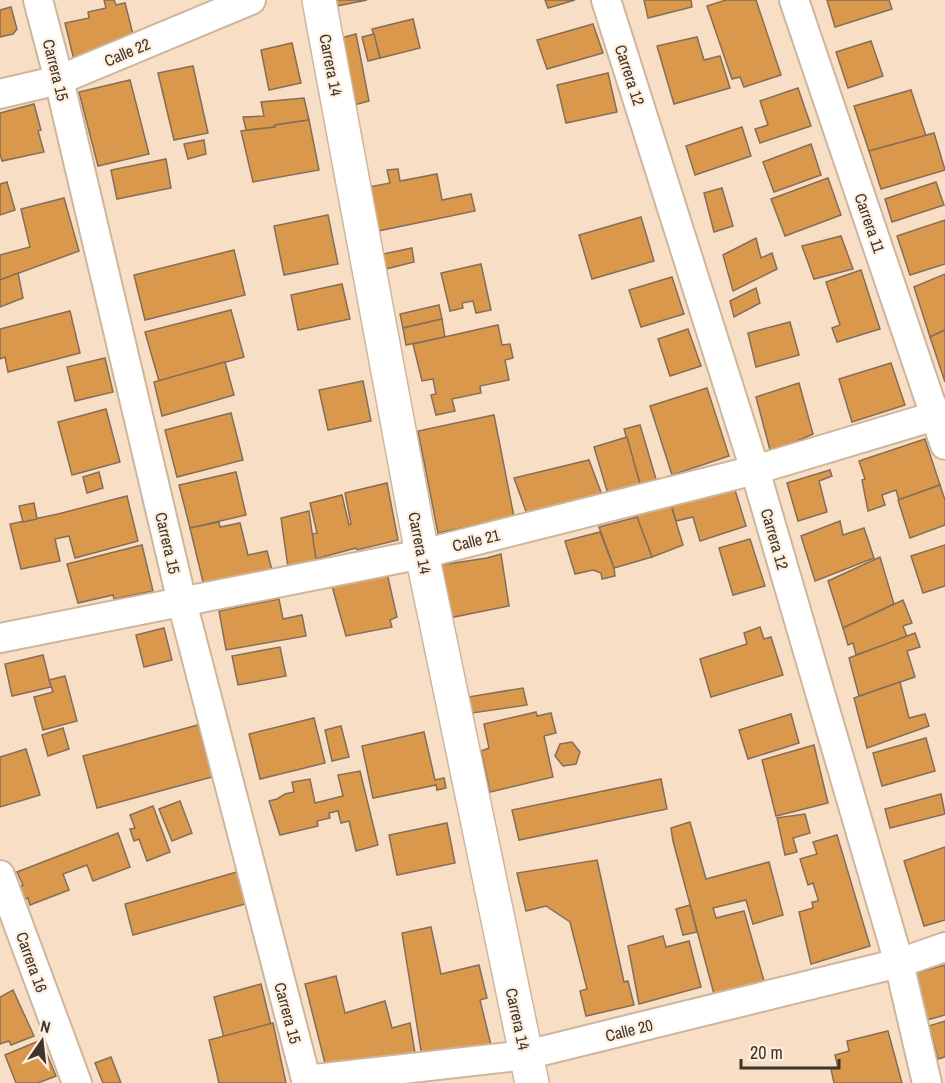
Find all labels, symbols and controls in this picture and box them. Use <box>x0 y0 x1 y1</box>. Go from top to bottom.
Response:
street label: Calle 22 <box>101 32 153 72</box>
street label: Carrera 14 <box>314 32 348 98</box>
street label: Carrera 15 <box>38 37 74 103</box>
street label: Carrera 12 <box>610 42 650 108</box>
street label: Carrera 11 <box>850 190 891 256</box>
street label: Carrera 12 <box>756 506 794 572</box>
street label: Carrera 15 <box>150 510 186 576</box>
street label: Carrera 14 <box>403 510 437 576</box>
street label: Calle 21 <box>450 523 503 556</box>
street label: Carrera 16 <box>11 929 53 995</box>
street label: Carrera 15 <box>269 980 307 1046</box>
street label: Carrera 14 <box>501 986 535 1052</box>
north arrow <box>12 1011 72 1071</box>
street label: Calle 20 <box>603 1014 655 1046</box>
text: N <box>38 1015 53 1038</box>
scale bar <box>741 1032 838 1070</box>
text: 20 m <box>750 1040 783 1065</box>

